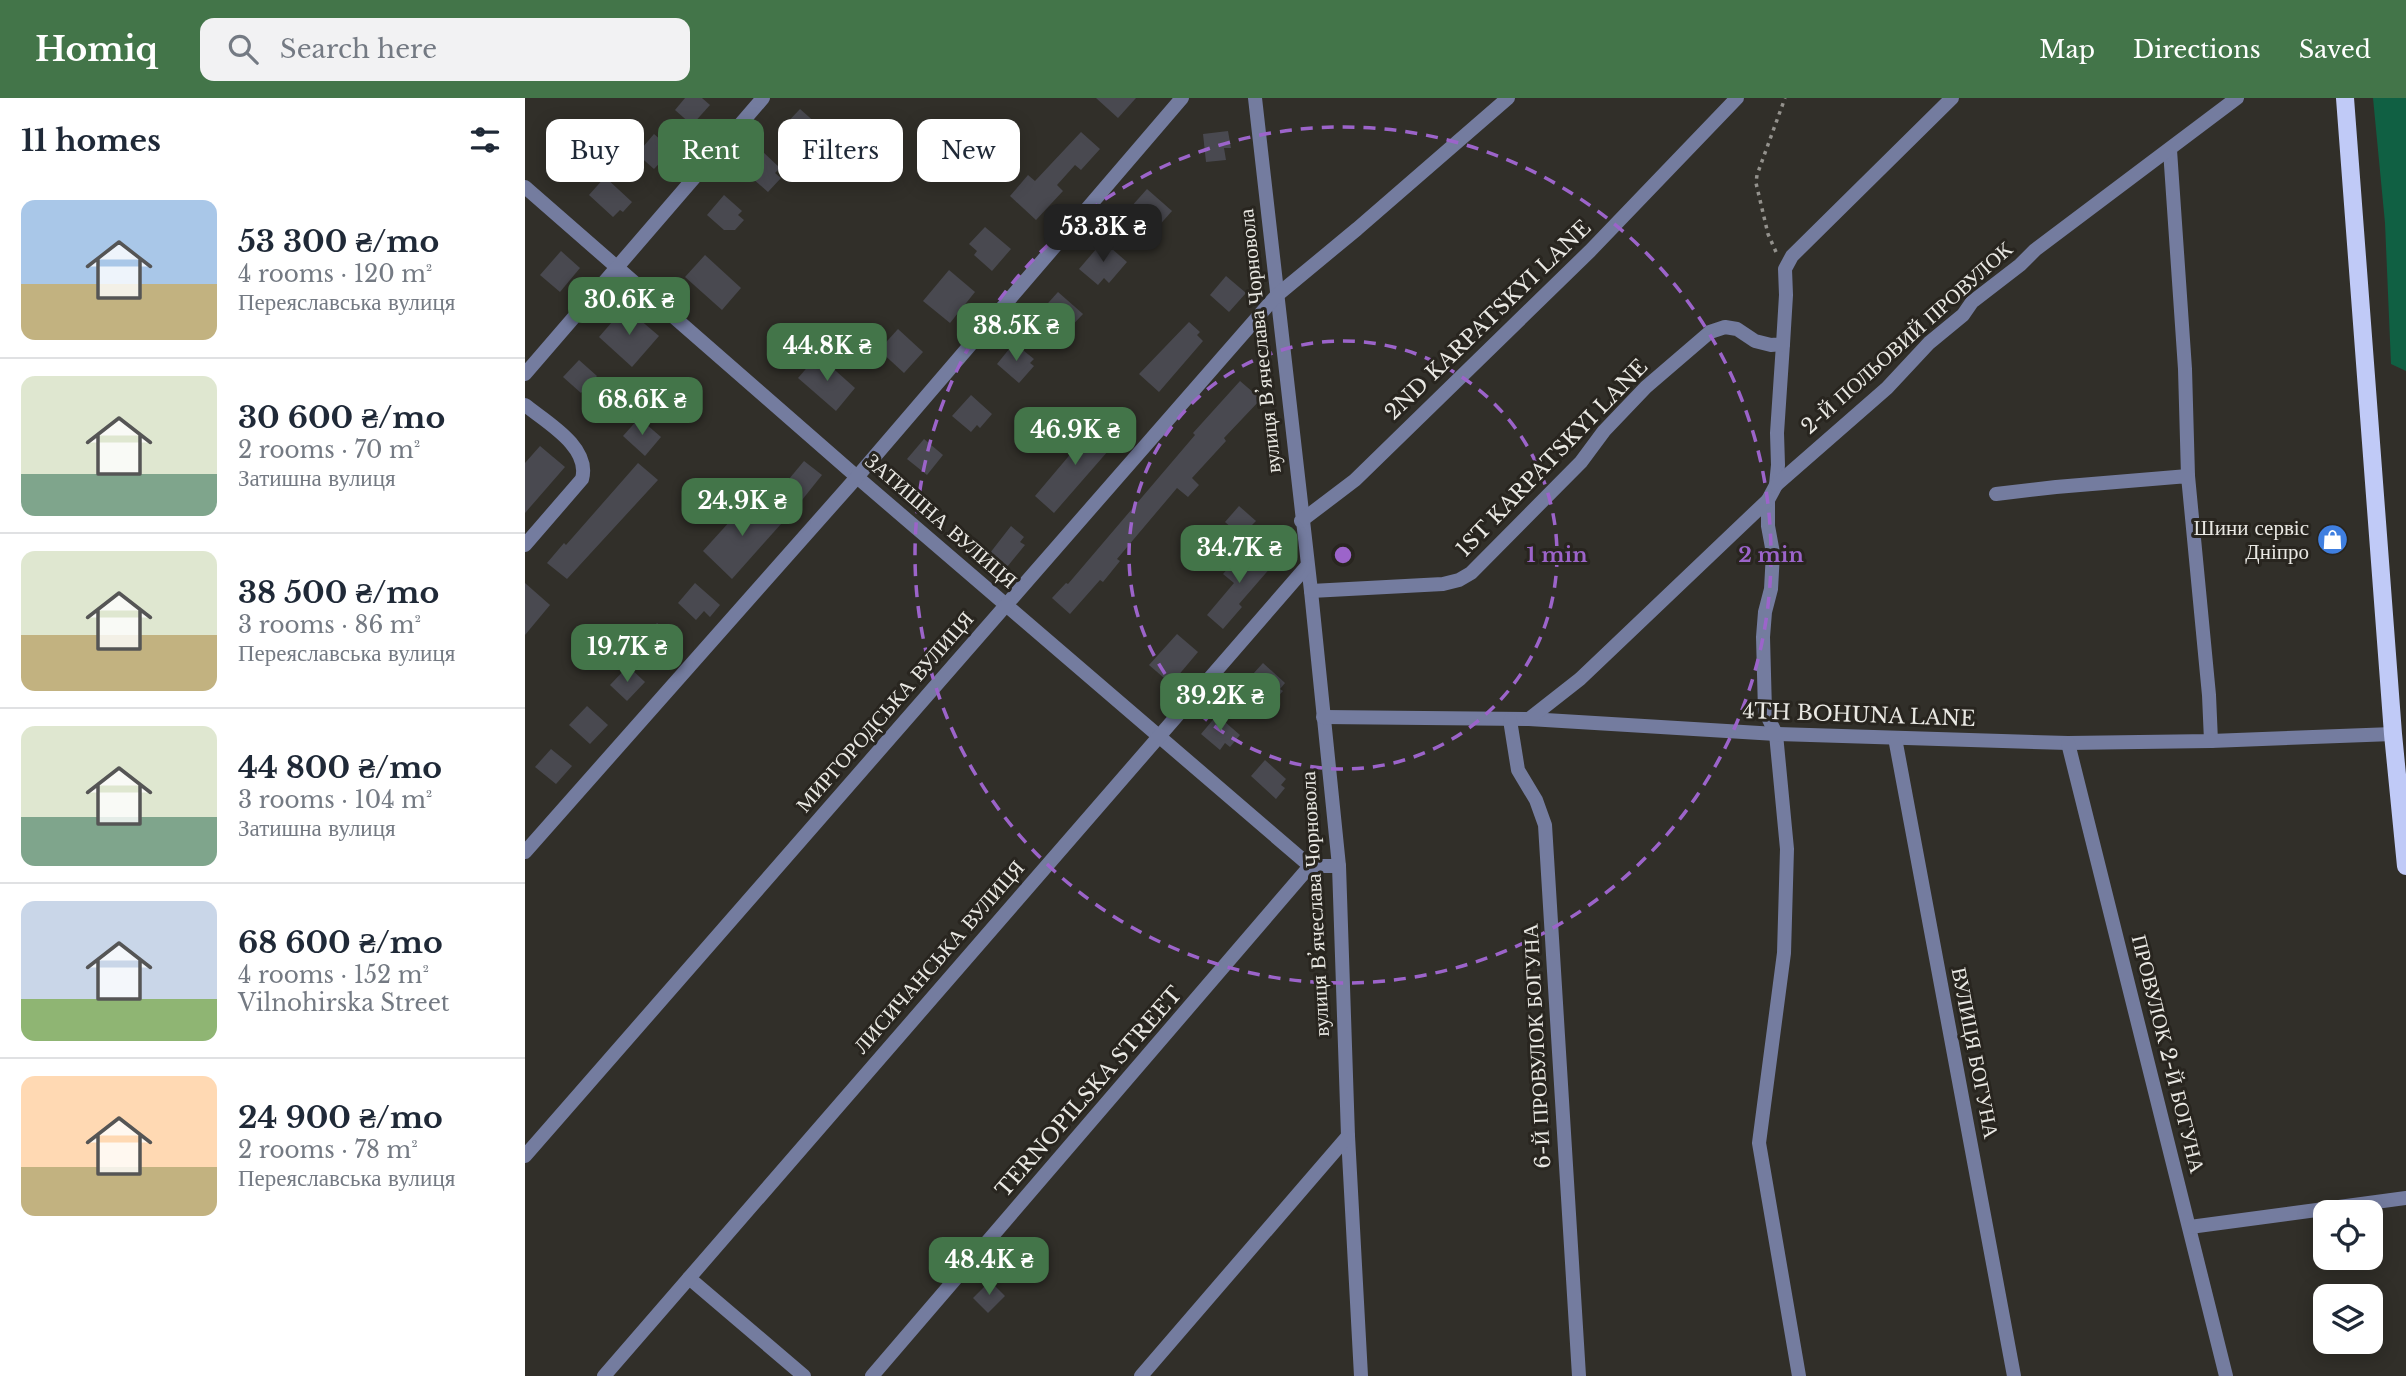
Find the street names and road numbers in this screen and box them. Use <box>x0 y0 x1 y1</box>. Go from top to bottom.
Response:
street label: вулиця Вʼячеслава Чорновола <box>1233 207 1287 474</box>
street label: 2ND KARPATSKYI LANE <box>1380 215 1596 425</box>
street label: 2-Й ПОЛЬОВИЙ ПРОВУЛОК <box>1796 236 2019 440</box>
street label: 1ST KARPATSKYI LANE <box>1451 354 1653 562</box>
street label: ЗАТИШНА ВУЛИЦЯ <box>860 448 1022 594</box>
street label: МИРГОРОДСЬКА ВУЛИЦЯ <box>791 606 979 818</box>
street label: 4TH BOHUNA LANE <box>1742 698 1976 732</box>
street label: вулиця Вʼячеслава Чорновола <box>1295 770 1335 1037</box>
street label: ЛИСИЧАНСЬКА ВУЛИЦЯ <box>848 855 1030 1059</box>
street label: 6-Й ПРОВУЛОК БОГУНА <box>1518 922 1556 1169</box>
street label: ПРОВУЛОК 2-Й БОГУНА <box>2126 932 2210 1177</box>
street label: ВУЛИЦЯ БОГУНА <box>1946 965 2005 1142</box>
street label: TERNOPILSKA STREET <box>990 981 1188 1203</box>

